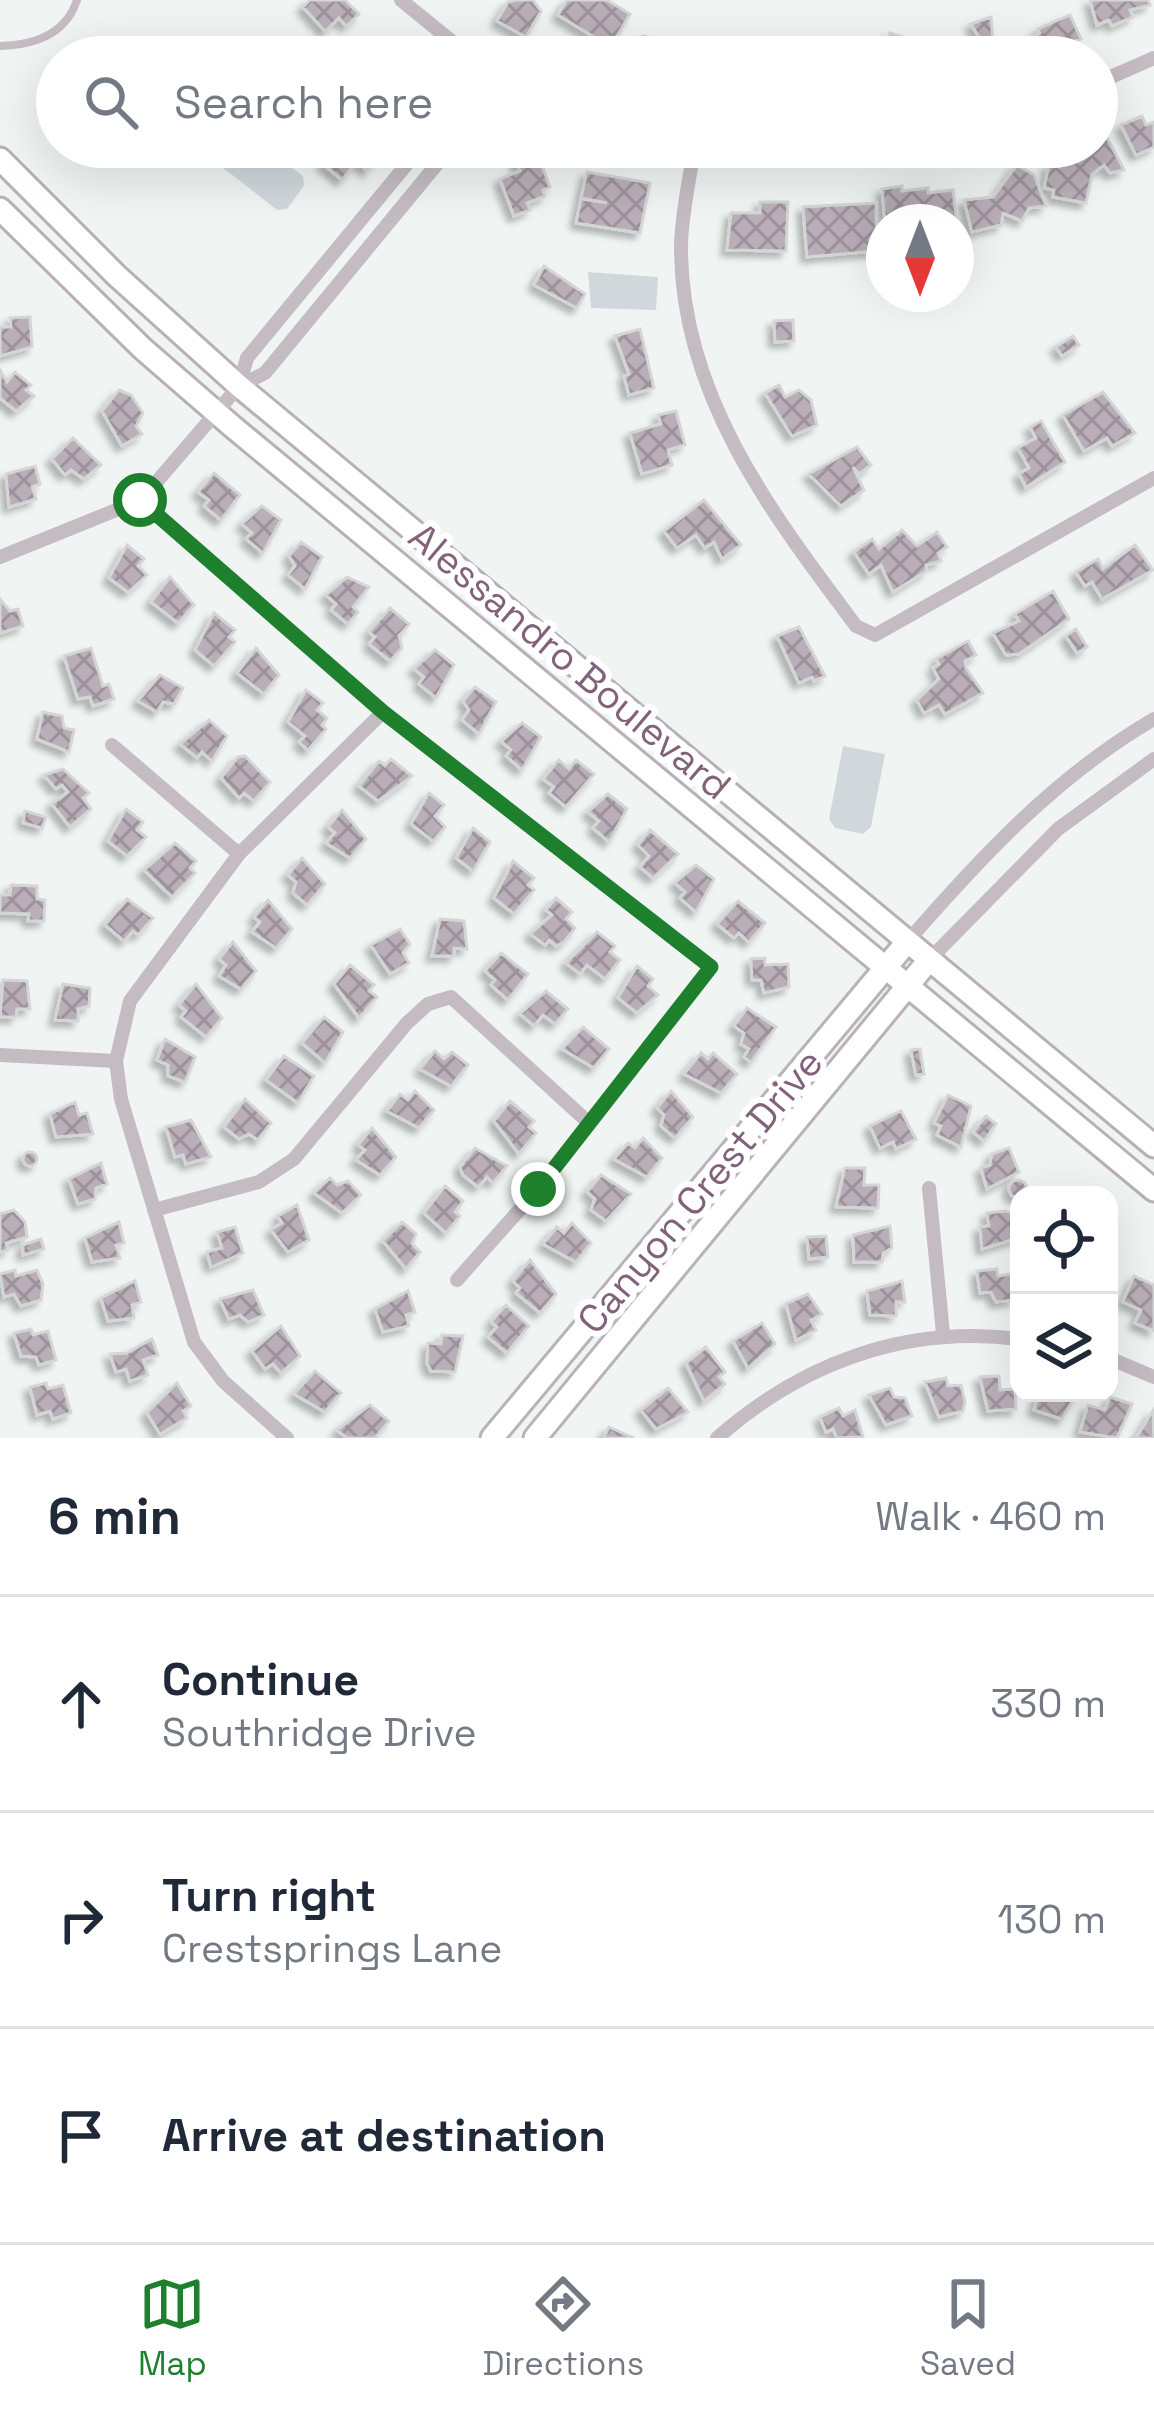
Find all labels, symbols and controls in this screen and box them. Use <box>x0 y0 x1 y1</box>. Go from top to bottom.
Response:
search box <box>36 36 1118 168</box>
icon: search <box>78 69 144 135</box>
text: Search here <box>174 74 433 131</box>
north arrow <box>866 204 974 312</box>
route start <box>113 473 167 527</box>
street label: Alessandro Boulevard <box>399 512 741 810</box>
street label: Canyon Crest Drive <box>567 1039 833 1343</box>
route end <box>511 1162 565 1216</box>
map controls <box>1010 1186 1118 1402</box>
button: locate <box>1010 1186 1118 1294</box>
button: layers <box>1010 1294 1118 1402</box>
text: 6 min <box>48 1484 181 1549</box>
text: Walk · 460 m <box>875 1492 1106 1541</box>
text: Continue <box>162 1651 359 1708</box>
icon: ahead <box>48 1671 114 1737</box>
text: 330 m <box>990 1679 1106 1728</box>
text: Southridge Drive <box>162 1708 477 1757</box>
text: Turn right <box>162 1867 376 1924</box>
icon: right <box>48 1887 114 1953</box>
text: 130 m <box>998 1895 1106 1944</box>
text: Crestsprings Lane <box>162 1924 502 1973</box>
icon: arrive <box>48 2103 114 2169</box>
text: Arrive at destination <box>162 2107 606 2164</box>
tab: Map <box>138 2271 207 2385</box>
tab: Directions <box>482 2271 644 2385</box>
tab: Saved <box>920 2271 1016 2385</box>

